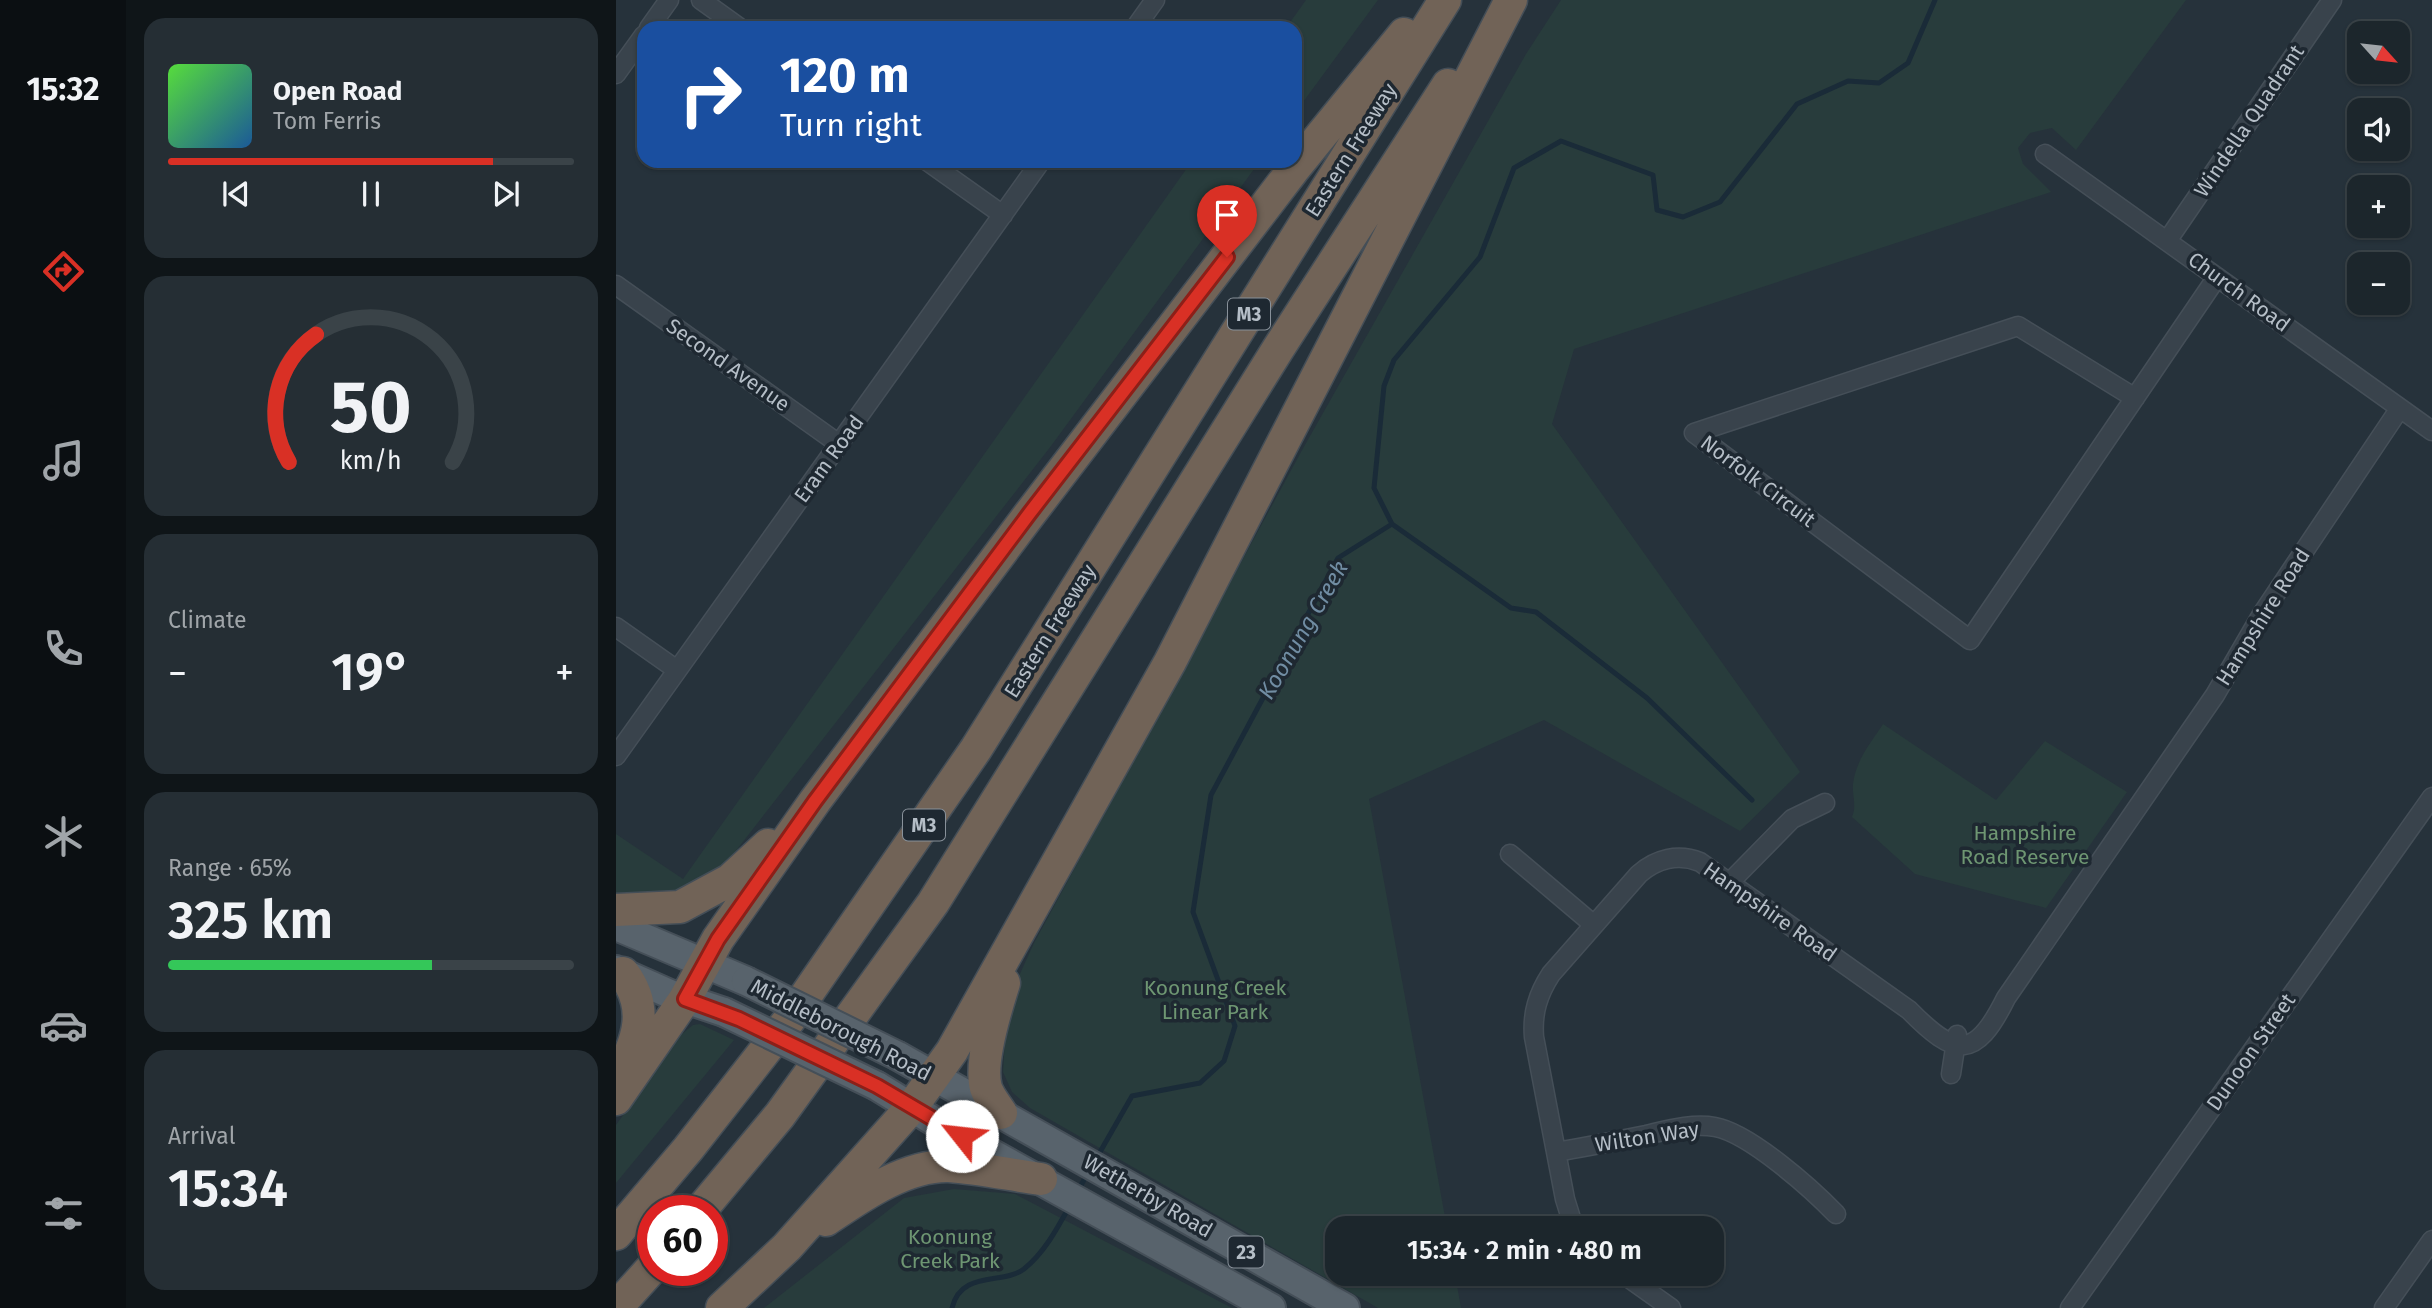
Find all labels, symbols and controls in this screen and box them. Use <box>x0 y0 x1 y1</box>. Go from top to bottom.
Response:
north arrow <box>2347 21 2410 84</box>
map controls <box>2347 21 2410 315</box>
street label: Windella Quadrant <box>2188 40 2310 202</box>
text: 120 m <box>780 46 910 105</box>
icon: right <box>665 49 756 140</box>
text: 15:32 <box>26 70 100 108</box>
text: Open Road <box>273 76 402 107</box>
street label: Eastern Freeway <box>1299 78 1403 222</box>
button: sound <box>2347 98 2410 161</box>
text: Turn right <box>780 106 922 144</box>
text: Tom Ferris <box>273 107 381 135</box>
icon: previous <box>217 175 255 213</box>
icon: pause <box>352 175 390 213</box>
icon: next <box>487 175 525 213</box>
button: + <box>2347 175 2410 238</box>
pin <box>1197 185 1257 257</box>
icon: arrive <box>1208 196 1246 234</box>
street label: Church Road <box>2183 246 2295 338</box>
icon: directions <box>39 247 88 296</box>
button: − <box>2347 252 2410 315</box>
road number: M3 <box>1228 298 1270 330</box>
street label: Second Avenue <box>661 313 795 417</box>
text: 50 <box>330 364 412 451</box>
street label: Eram Road <box>789 410 869 508</box>
street label: Norfolk Circuit <box>1695 429 1821 533</box>
icon: music <box>39 436 88 485</box>
text: km/h <box>340 446 402 476</box>
street label: Hampshire Road <box>2210 543 2316 691</box>
water label: Koonung Creek <box>1252 556 1354 704</box>
street label: Eastern Freeway <box>998 559 1102 703</box>
text: Climate <box>168 606 247 634</box>
icon: phone <box>39 624 88 673</box>
text: 19° <box>331 641 411 704</box>
text: − <box>168 650 187 696</box>
text: + <box>555 650 574 696</box>
road number: M3 <box>903 810 945 840</box>
icon: climate <box>39 812 88 861</box>
park label: Hampshire Road Reserve <box>1961 820 2089 870</box>
text: Range · 65% <box>168 854 292 882</box>
street label: Hampshire Road <box>1698 856 1842 968</box>
text: 325 km <box>168 889 333 952</box>
street label: Middleborough Road <box>747 973 935 1087</box>
park label: Koonung Creek Linear Park <box>1144 975 1286 1025</box>
street label: Dunoon Street <box>2201 988 2301 1116</box>
icon: car <box>39 1001 88 1050</box>
position arrow <box>925 1099 999 1173</box>
street label: Wilton Way <box>1593 1116 1702 1158</box>
text: Arrival <box>168 1122 235 1150</box>
street label: Wetherby Road <box>1079 1149 1217 1243</box>
text: 15:34 <box>168 1157 288 1220</box>
icon: filters <box>39 1189 88 1238</box>
speed limit sign: 60 <box>637 1195 728 1286</box>
park label: Koonung Creek Park <box>900 1224 1000 1274</box>
text: 15:34 · 2 min · 480 m <box>1407 1235 1642 1266</box>
road number: 23 <box>1228 1236 1264 1268</box>

